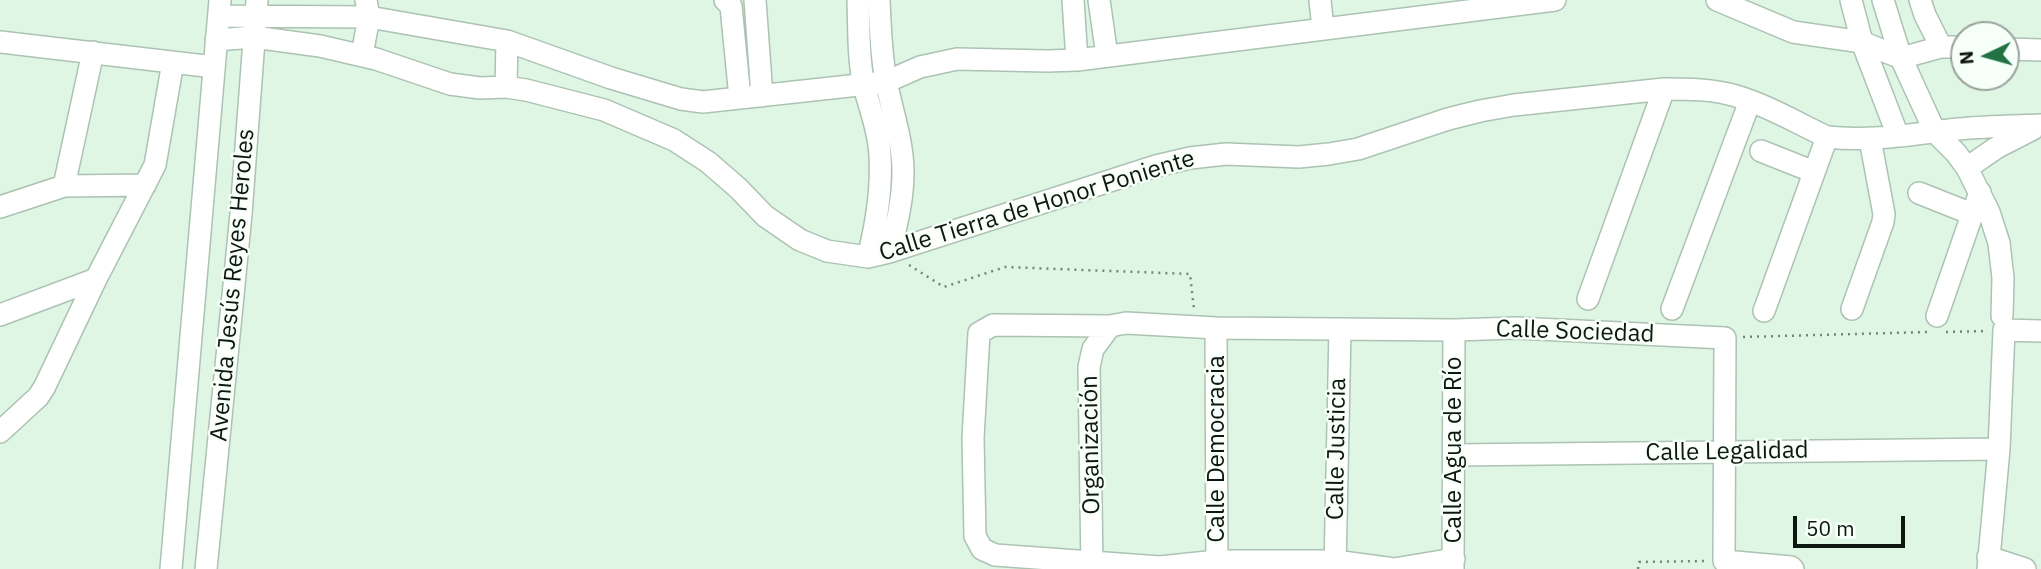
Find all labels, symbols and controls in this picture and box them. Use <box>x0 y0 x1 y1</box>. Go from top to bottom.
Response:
north arrow <box>1950 21 2020 91</box>
text: N <box>1954 50 1979 66</box>
street label: Avenida Jesús Reyes Heroles <box>205 127 261 443</box>
street label: Calle Tierra de Honor Poniente <box>876 144 1198 268</box>
street label: Calle Sociedad <box>1495 315 1655 349</box>
street label: Calle Democracia <box>1203 355 1231 543</box>
street label: Calle Agua de Río <box>1440 356 1468 544</box>
street label: Organización <box>1075 375 1107 515</box>
street label: Calle Justicia <box>1321 378 1353 520</box>
street label: Calle Legalidad <box>1645 436 1809 468</box>
scale bar <box>1796 503 1908 546</box>
text: 50 m <box>1806 514 1855 542</box>

